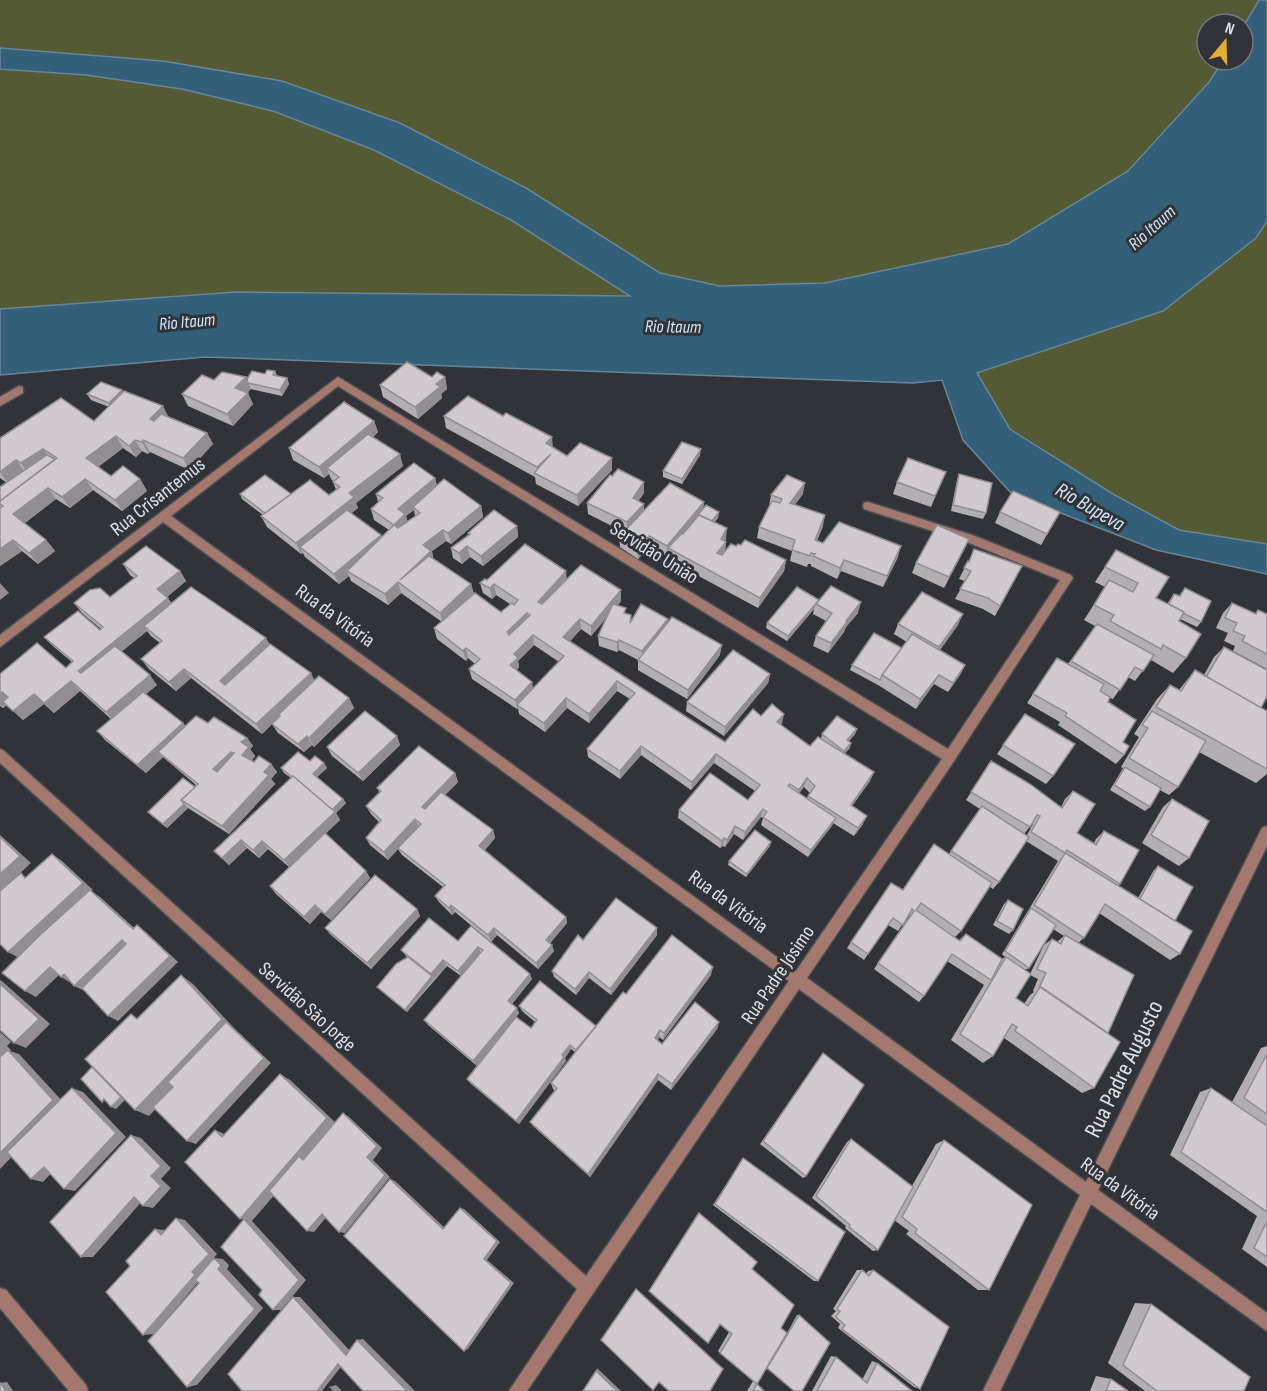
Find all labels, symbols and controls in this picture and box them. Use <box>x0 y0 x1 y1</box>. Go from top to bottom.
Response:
north arrow <box>1195 12 1255 72</box>
text: N <box>1222 19 1237 40</box>
water label: Rio Itaum <box>1124 201 1180 255</box>
water label: Rio Itaum <box>158 309 216 335</box>
water label: Rio Itaum <box>645 316 701 338</box>
street label: Rua Crisantemus <box>106 453 210 541</box>
water label: Rio Bupeva <box>1051 477 1129 537</box>
street label: Servidão União <box>605 516 703 590</box>
street label: Rua da Vitória <box>291 579 379 653</box>
street label: Rua da Vitória <box>684 865 772 939</box>
street label: Rua Padre Jósimo <box>736 921 820 1029</box>
street label: Servidão São Jorge <box>253 957 361 1057</box>
street label: Rua Padre Augusto <box>1078 996 1170 1142</box>
street label: Rua da Vitória <box>1076 1152 1164 1226</box>

